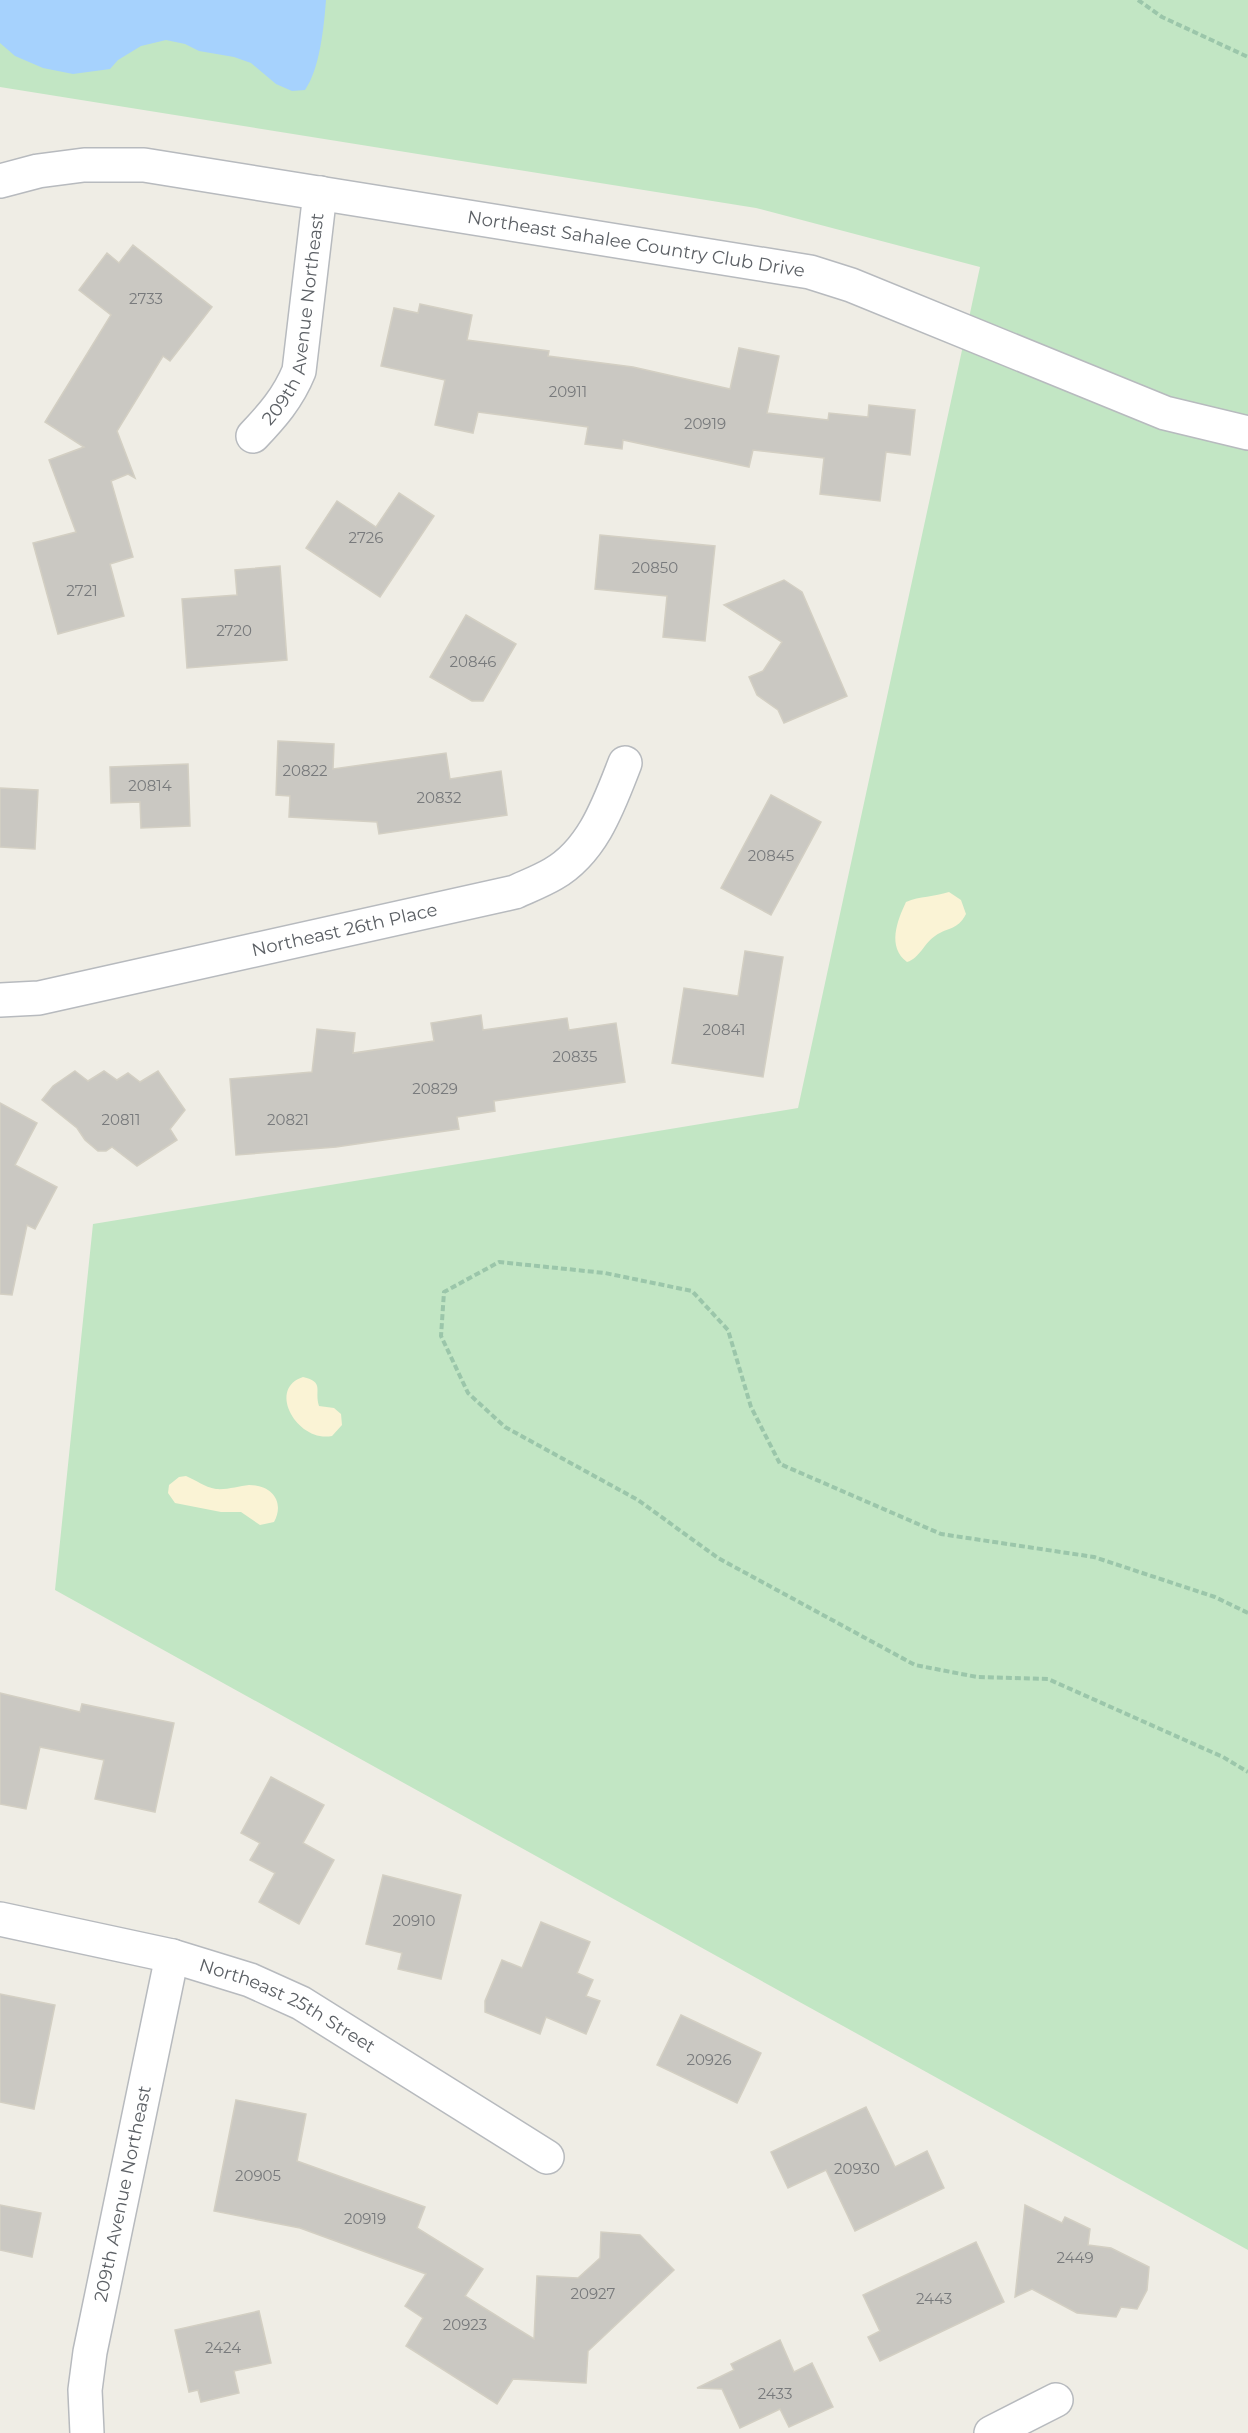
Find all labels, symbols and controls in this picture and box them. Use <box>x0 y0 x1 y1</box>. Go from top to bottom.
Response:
street label: Northeast Sahalee Country Club Drive <box>466 206 806 282</box>
street label: 209th Avenue Northeast <box>257 212 329 429</box>
house number: 2733 <box>129 289 163 308</box>
house number: 20911 <box>549 382 587 401</box>
house number: 20919 <box>684 414 726 433</box>
house number: 2726 <box>349 528 383 547</box>
house number: 20850 <box>632 558 678 577</box>
house number: 2721 <box>66 581 98 600</box>
house number: 2720 <box>216 621 252 640</box>
house number: 20846 <box>449 652 497 671</box>
house number: 20822 <box>282 761 328 780</box>
house number: 20814 <box>128 776 172 795</box>
house number: 20832 <box>417 788 461 807</box>
house number: 20845 <box>748 846 794 865</box>
street label: Northeast 26th Place <box>250 899 440 961</box>
house number: 20841 <box>703 1020 745 1039</box>
house number: 20835 <box>553 1047 597 1066</box>
house number: 20829 <box>412 1079 458 1098</box>
house number: 20811 <box>102 1110 140 1129</box>
house number: 20821 <box>267 1110 309 1129</box>
house number: 20910 <box>393 1911 436 1930</box>
street label: Northeast 25th Street <box>197 1954 379 2058</box>
house number: 20926 <box>686 2050 732 2069</box>
street label: 209th Avenue Northeast <box>90 2084 156 2304</box>
house number: 20930 <box>834 2159 880 2178</box>
house number: 20905 <box>235 2166 281 2185</box>
house number: 20919 <box>344 2209 386 2228</box>
house number: 2449 <box>1056 2248 1094 2267</box>
house number: 20927 <box>571 2284 616 2303</box>
house number: 2443 <box>916 2289 952 2308</box>
house number: 20923 <box>443 2315 487 2334</box>
house number: 2424 <box>205 2338 241 2357</box>
house number: 2433 <box>758 2384 792 2403</box>

